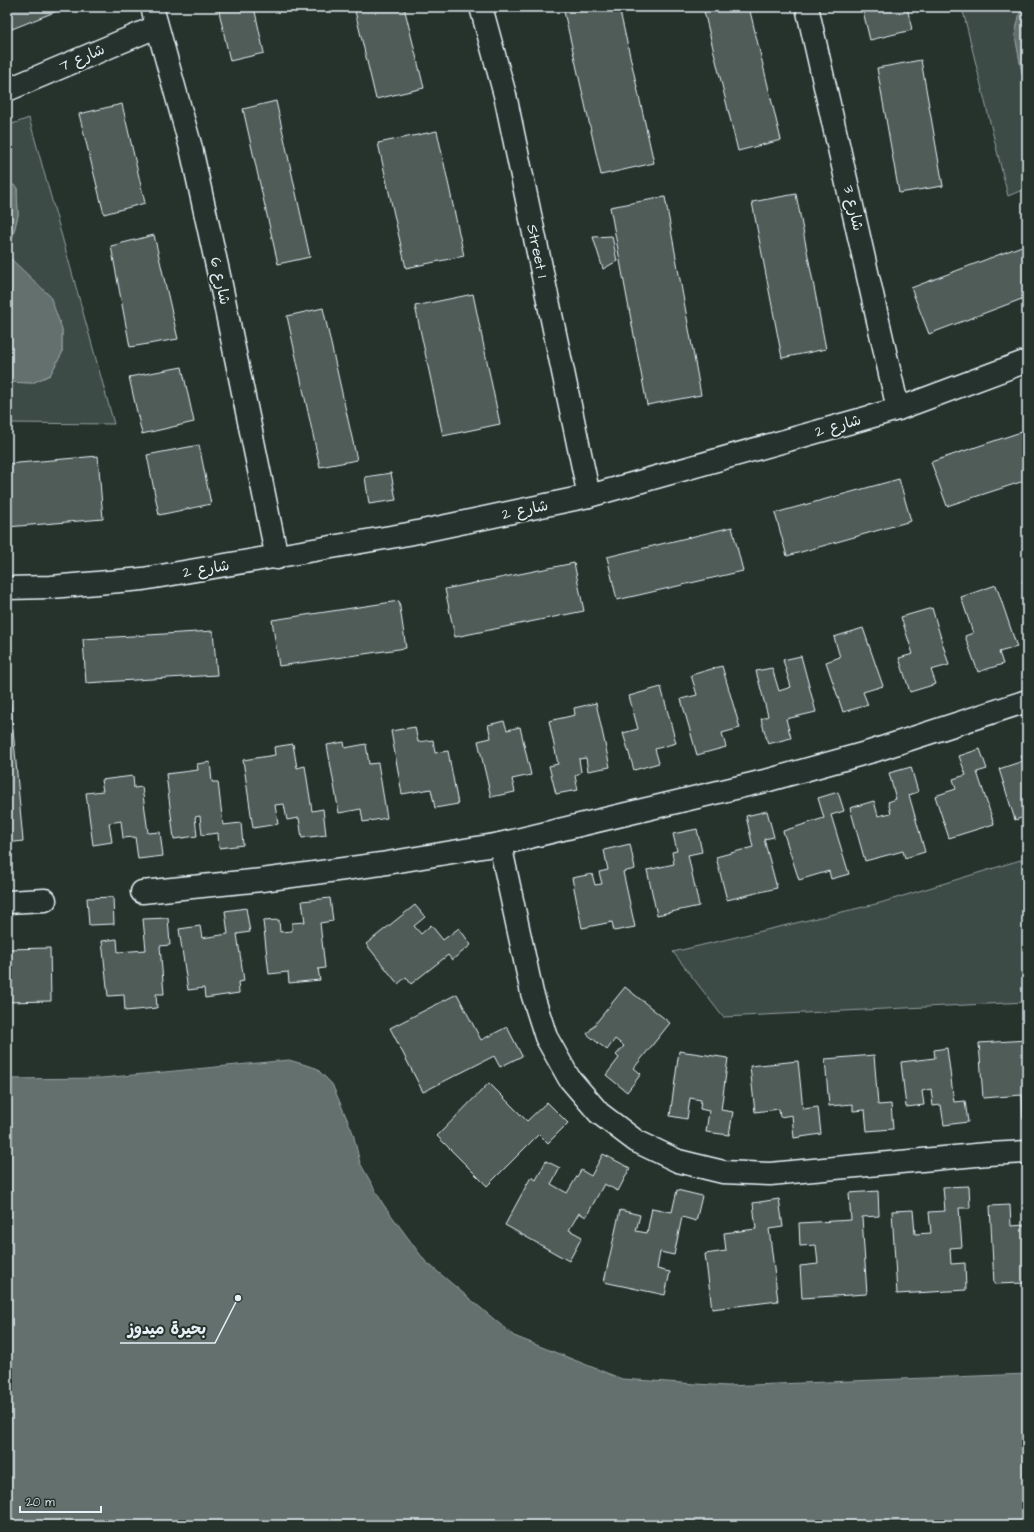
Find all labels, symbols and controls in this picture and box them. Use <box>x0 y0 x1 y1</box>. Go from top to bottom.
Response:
street label: شارع 7 <box>56 39 108 77</box>
street label: شارع 3 <box>838 183 868 233</box>
street label: Street 1 <box>521 222 553 280</box>
street label: شارع 6 <box>205 255 235 307</box>
street label: شارع 2 <box>812 409 864 443</box>
street label: شارع 2 <box>500 495 550 525</box>
street label: شارع 2 <box>181 555 231 583</box>
callout: بحيرة ميدوز <box>120 1315 215 1343</box>
text: بحيرة ميدوز <box>126 1318 206 1340</box>
scale bar <box>20 1488 101 1514</box>
text: 20 m <box>26 1494 55 1511</box>

